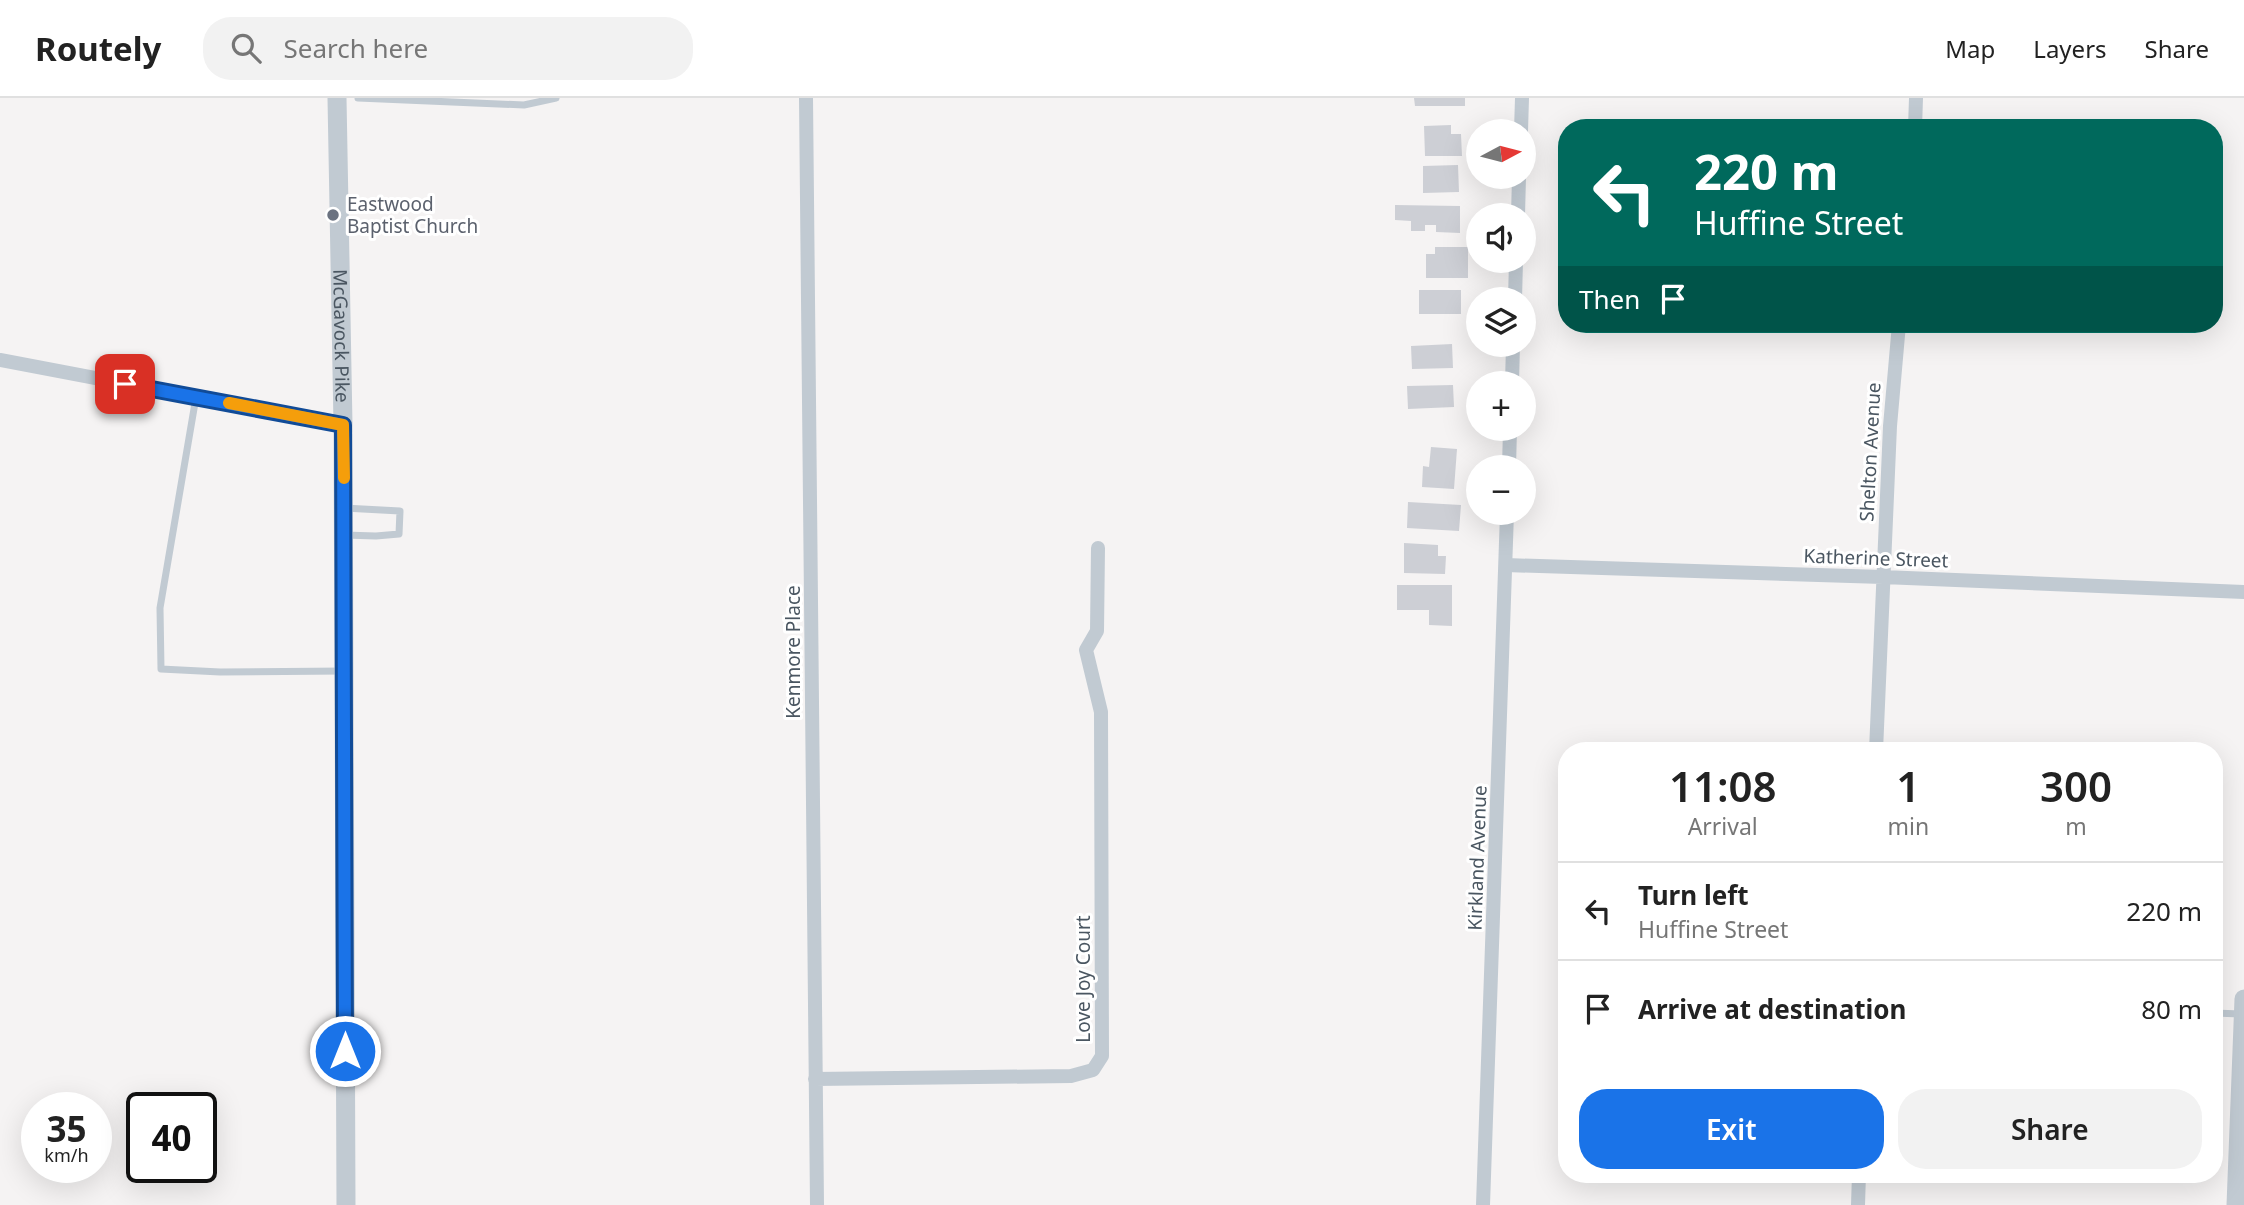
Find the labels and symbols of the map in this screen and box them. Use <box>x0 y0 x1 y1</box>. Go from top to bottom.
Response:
north arrow <box>1466 119 1536 189</box>
place label: Eastwood Baptist Church <box>347 191 478 239</box>
marker: Eastwood Baptist Church <box>325 207 341 223</box>
street label: McGavock Pike <box>327 269 356 403</box>
pin <box>95 354 155 414</box>
street label: Shelton Avenue <box>1853 382 1887 522</box>
street label: Katherine Street <box>1803 542 1949 574</box>
street label: Kenmore Place <box>780 585 806 719</box>
street label: Kirkland Avenue <box>1461 785 1493 931</box>
street label: Love Joy Court <box>1070 915 1096 1043</box>
position arrow <box>308 1014 382 1088</box>
speed limit sign: 40 <box>126 1092 217 1183</box>

